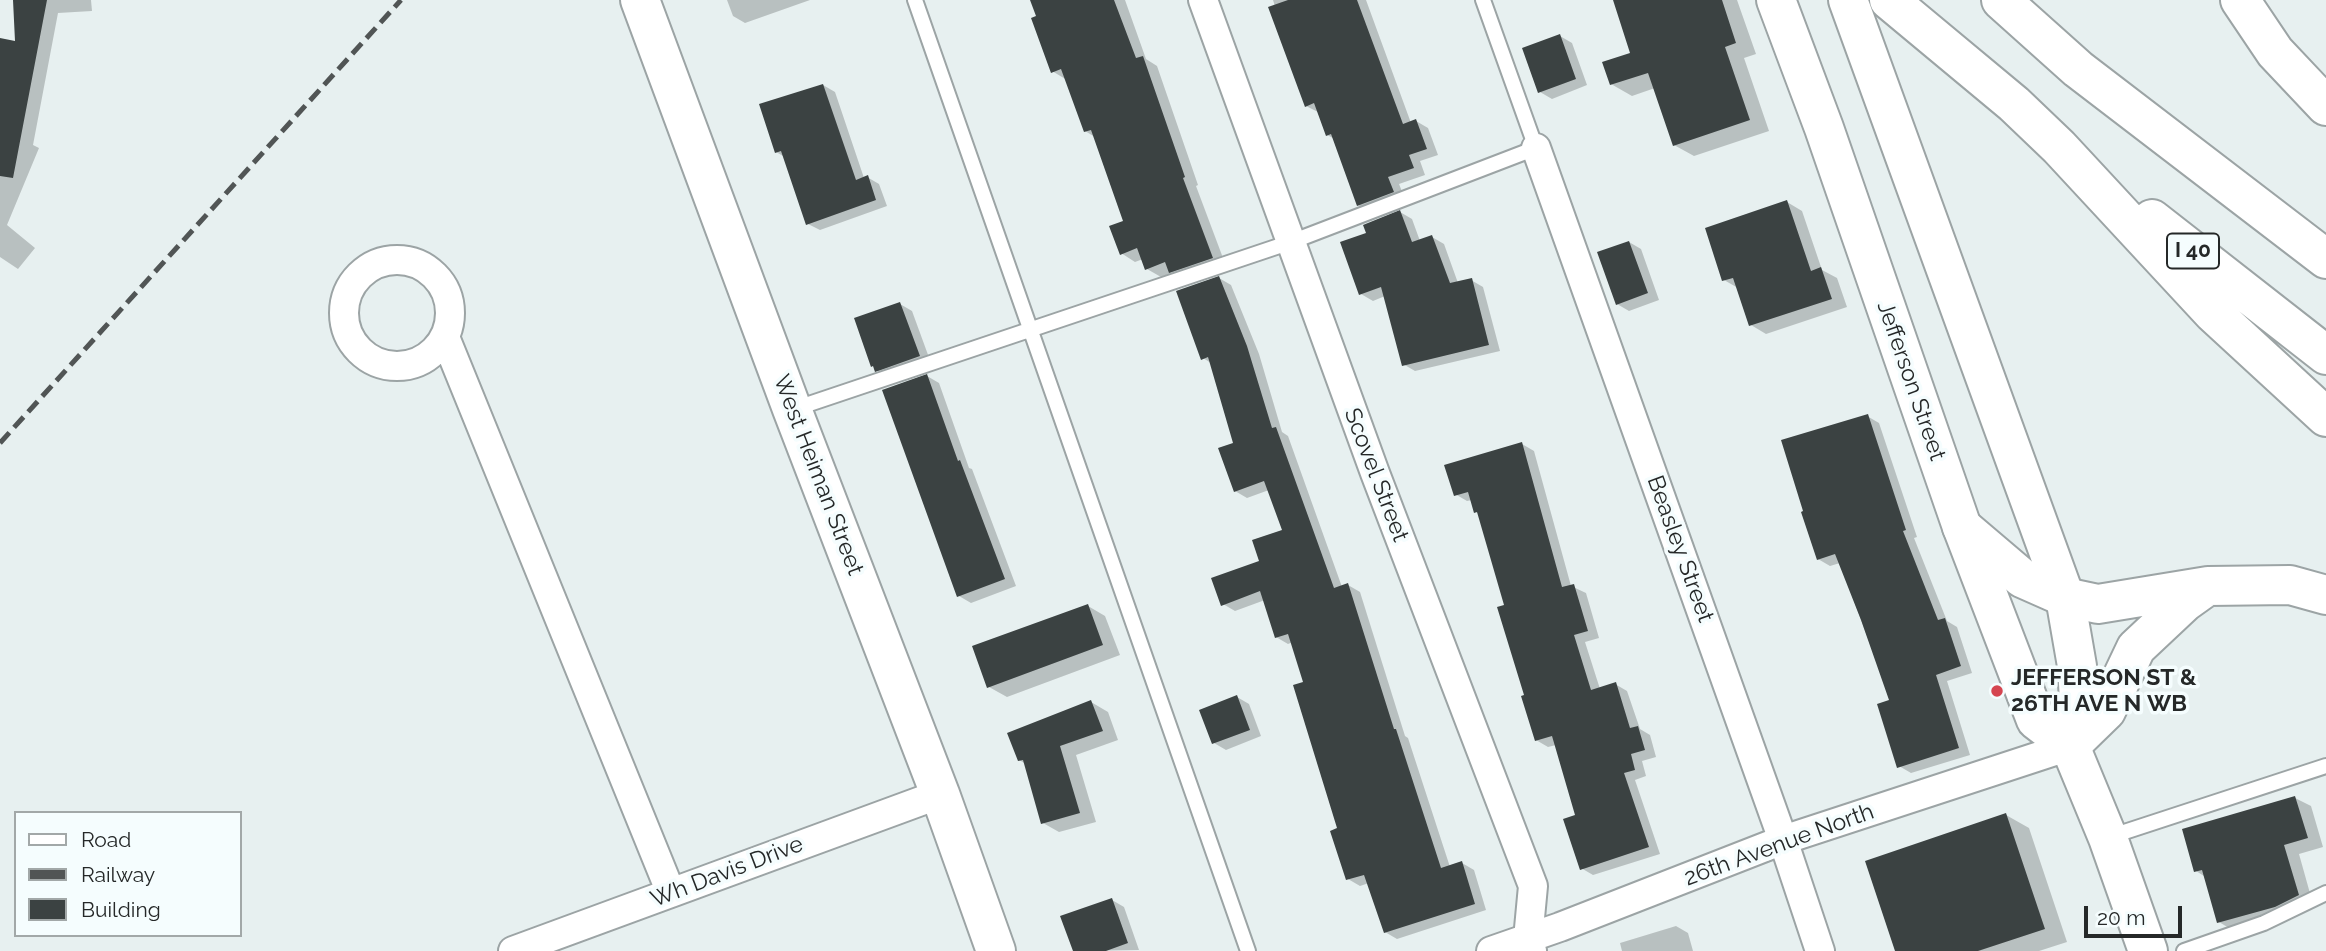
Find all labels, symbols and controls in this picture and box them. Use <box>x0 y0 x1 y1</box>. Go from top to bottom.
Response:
road number: I 40 <box>2167 233 2219 268</box>
street label: Jefferson Street <box>1871 298 1951 464</box>
street label: West Heiman Street <box>767 371 869 579</box>
street label: Scovel Street <box>1338 404 1414 546</box>
street label: Beasley Street <box>1641 472 1719 626</box>
place label: JEFFERSON ST & 26TH AVE N WB <box>2011 664 2196 718</box>
marker: JEFFERSON ST & 26TH AVE N WB <box>1989 683 2005 699</box>
street label: 26th Avenue North <box>1680 798 1878 892</box>
legend <box>14 811 242 937</box>
text: Road <box>81 827 131 852</box>
street label: Wh Davis Drive <box>647 830 807 914</box>
text: Railway <box>81 862 155 887</box>
scale bar <box>2088 892 2186 936</box>
text: Building <box>81 897 161 922</box>
text: 20 m <box>2097 905 2145 930</box>

